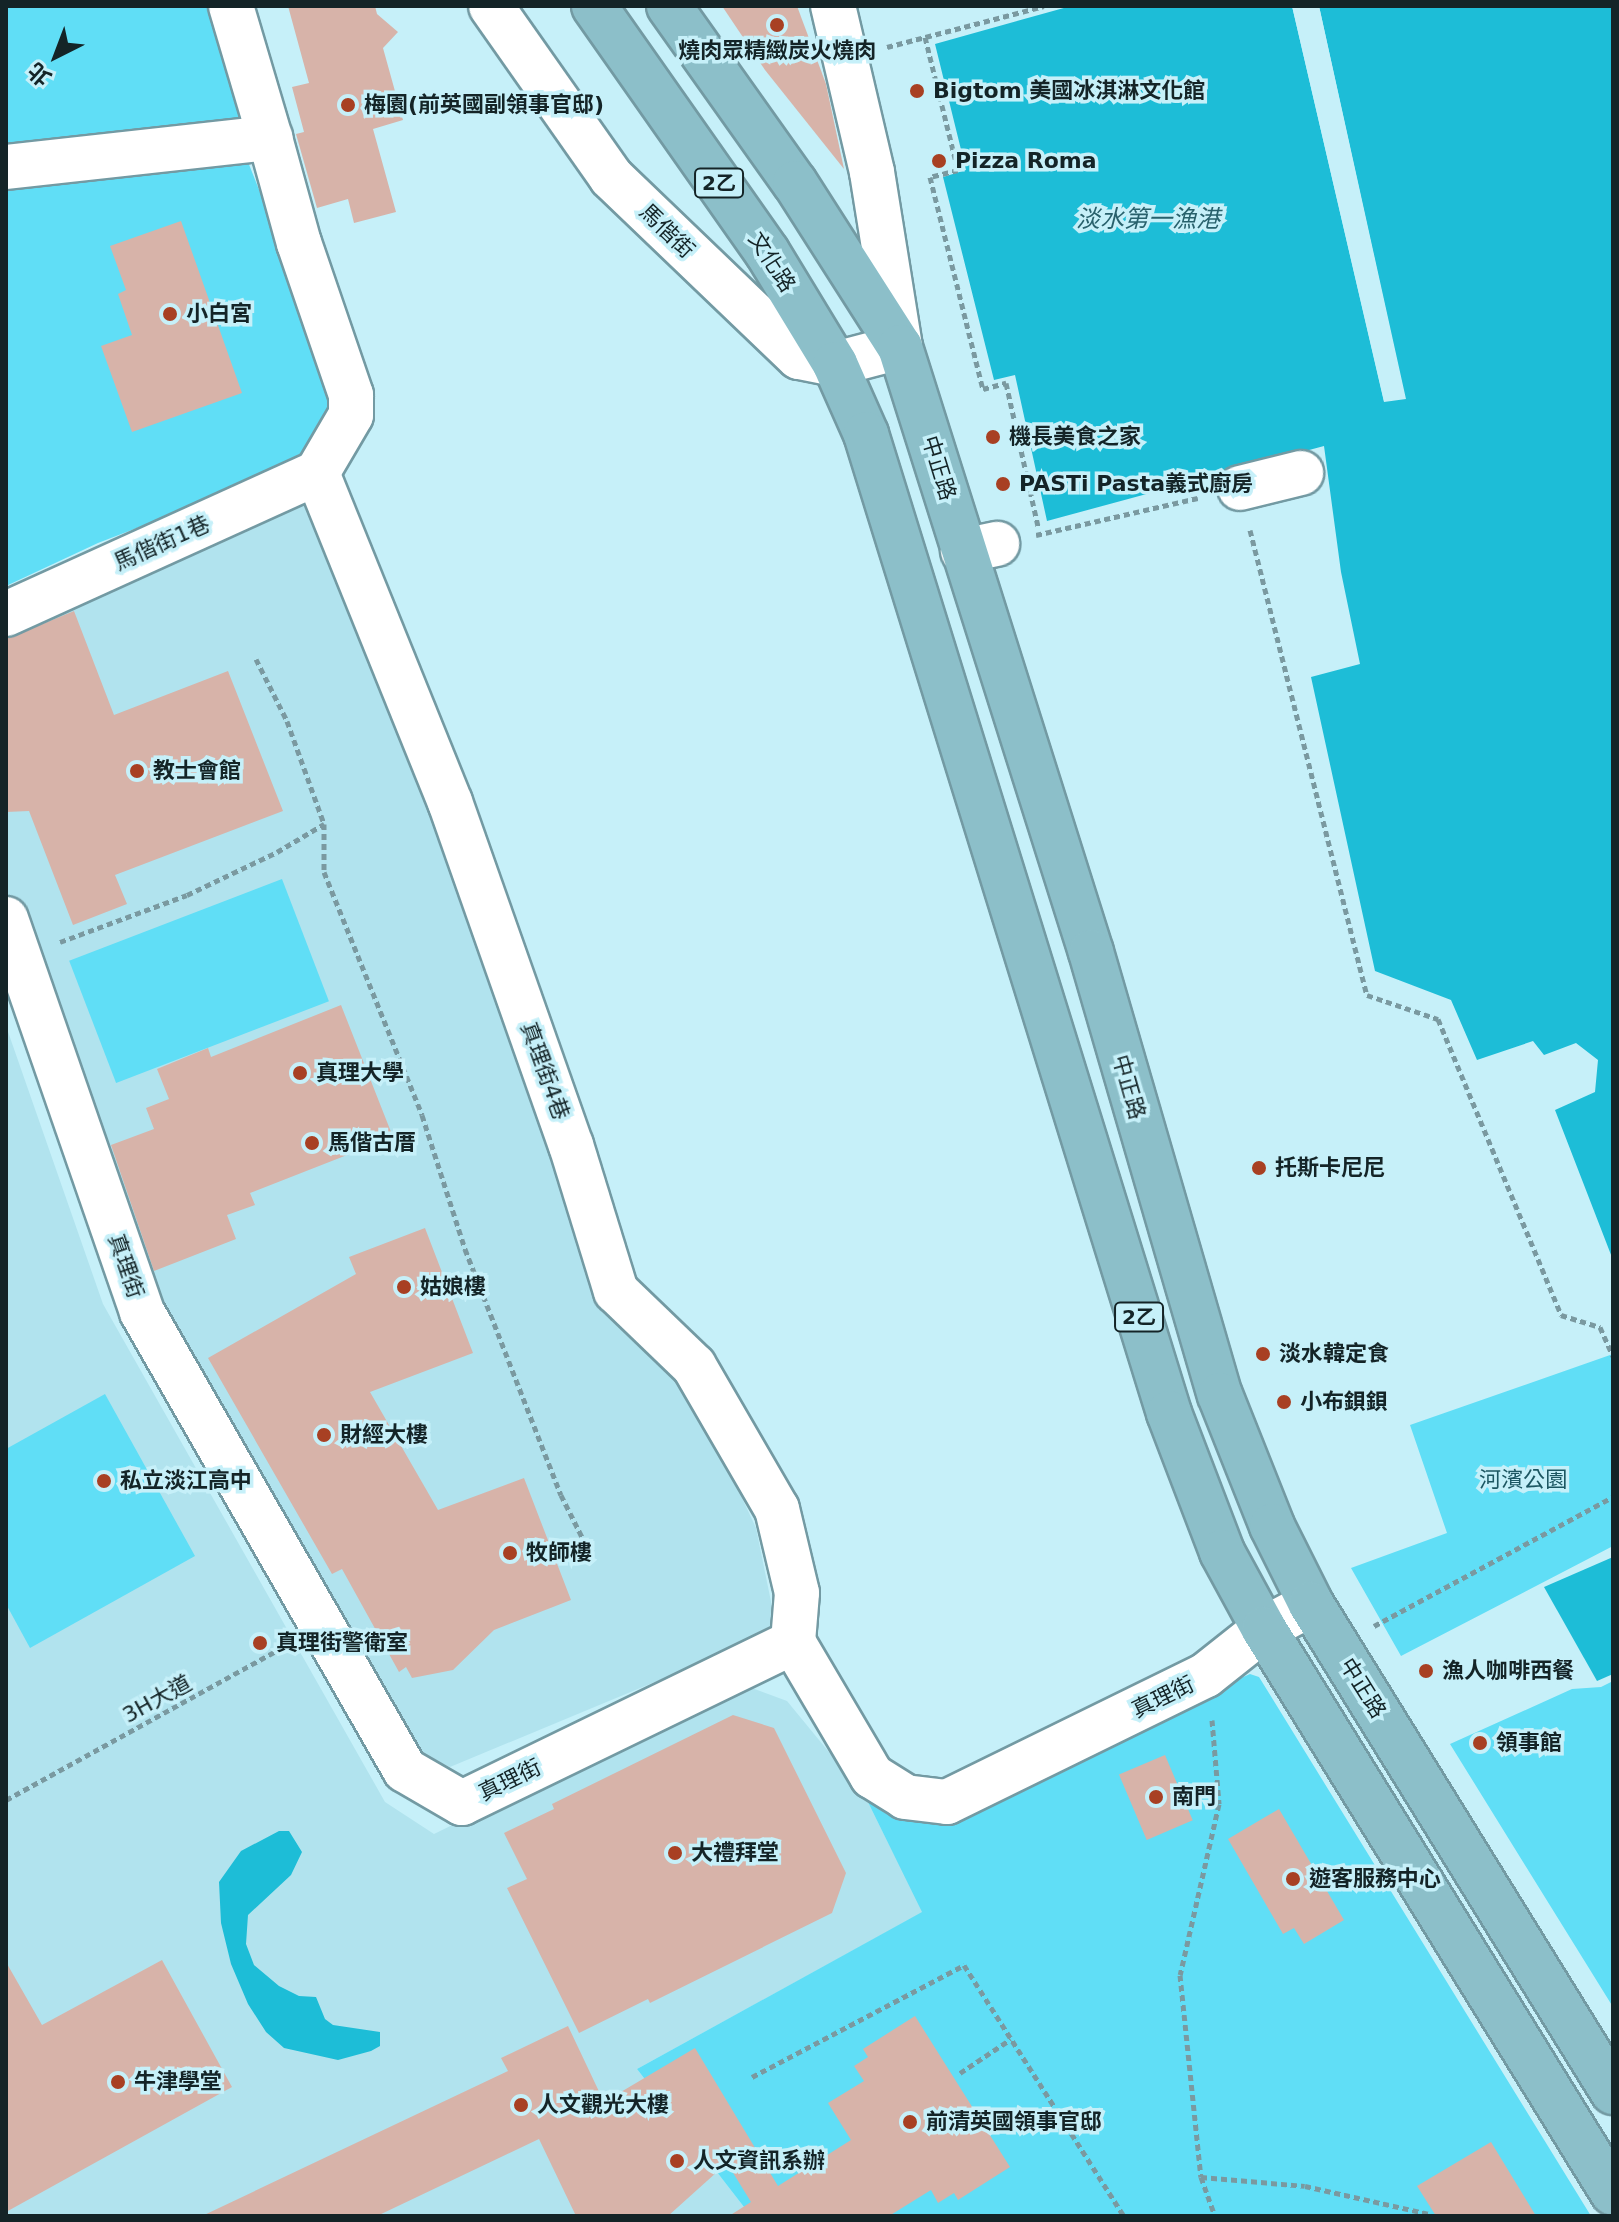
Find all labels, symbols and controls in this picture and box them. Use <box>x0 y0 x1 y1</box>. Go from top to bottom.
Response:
north arrow <box>16 16 96 96</box>
marker: 燒肉眾精緻炭火燒肉 <box>768 16 786 34</box>
place label: 燒肉眾精緻炭火燒肉 <box>678 38 876 64</box>
text: 北 <box>23 58 56 91</box>
place label: Bigtom 美國冰淇淋文化館 <box>933 78 1205 104</box>
marker: Bigtom 美國冰淇淋文化館 <box>908 82 926 100</box>
place label: 梅園(前英國副領事官邸) <box>364 92 604 118</box>
marker: 梅園(前英國副領事官邸) <box>339 96 357 114</box>
place label: Pizza Roma <box>955 148 1097 174</box>
marker: Pizza Roma <box>930 152 948 170</box>
road number: 2乙 <box>693 167 745 199</box>
street label: 馬偕街 <box>634 199 700 263</box>
water label: 淡水第一漁港 <box>1076 206 1220 234</box>
street label: 文化路 <box>743 227 801 297</box>
place label: 小白宮 <box>186 301 252 327</box>
marker: 小白宮 <box>161 305 179 323</box>
place label: 機長美食之家 <box>1009 424 1141 450</box>
marker: 機長美食之家 <box>984 428 1002 446</box>
street label: 中正路 <box>917 433 961 503</box>
place label: PASTi Pasta義式廚房 <box>1019 471 1253 497</box>
marker: PASTi Pasta義式廚房 <box>994 475 1012 493</box>
street label: 馬偕街1巷 <box>110 510 214 576</box>
place label: 教士會館 <box>153 758 241 784</box>
marker: 教士會館 <box>128 762 146 780</box>
street label: 真理街4巷 <box>515 1019 575 1123</box>
street label: 中正路 <box>1107 1052 1151 1122</box>
place label: 真理大學 <box>316 1060 404 1086</box>
marker: 真理大學 <box>291 1064 309 1082</box>
place label: 馬偕古厝 <box>328 1130 416 1156</box>
marker: 馬偕古厝 <box>303 1134 321 1152</box>
place label: 托斯卡尼尼 <box>1275 1155 1385 1181</box>
marker: 托斯卡尼尼 <box>1250 1159 1268 1177</box>
street label: 真理街 <box>103 1231 149 1301</box>
place label: 姑娘樓 <box>420 1274 486 1300</box>
marker: 姑娘樓 <box>395 1278 413 1296</box>
road number: 2乙 <box>1113 1301 1165 1333</box>
place label: 淡水韓定食 <box>1279 1341 1389 1367</box>
marker: 淡水韓定食 <box>1254 1345 1272 1363</box>
place label: 小布鋇鋇 <box>1300 1389 1388 1415</box>
marker: 小布鋇鋇 <box>1275 1393 1293 1411</box>
place label: 財經大樓 <box>340 1422 428 1448</box>
marker: 財經大樓 <box>315 1426 333 1444</box>
park label: 河濱公園 <box>1479 1467 1567 1493</box>
place label: 私立淡江高中 <box>120 1468 252 1494</box>
marker: 私立淡江高中 <box>95 1472 113 1490</box>
place label: 牧師樓 <box>526 1540 592 1566</box>
marker: 牧師樓 <box>501 1544 519 1562</box>
place label: 真理街警衛室 <box>276 1630 408 1656</box>
marker: 真理街警衛室 <box>251 1634 269 1652</box>
street label: 中正路 <box>1334 1653 1392 1723</box>
place label: 漁人咖啡西餐 <box>1442 1658 1574 1684</box>
marker: 漁人咖啡西餐 <box>1417 1662 1435 1680</box>
street label: 3H大道 <box>118 1669 196 1729</box>
street label: 真理街 <box>1128 1671 1198 1723</box>
place label: 領事館 <box>1496 1730 1562 1756</box>
marker: 領事館 <box>1471 1734 1489 1752</box>
street label: 真理街 <box>475 1754 545 1806</box>
place label: 南門 <box>1172 1784 1216 1810</box>
marker: 南門 <box>1147 1788 1165 1806</box>
place label: 大禮拜堂 <box>691 1840 779 1866</box>
marker: 大禮拜堂 <box>666 1844 684 1862</box>
place label: 遊客服務中心 <box>1309 1866 1441 1892</box>
marker: 遊客服務中心 <box>1284 1870 1302 1888</box>
place label: 牛津學堂 <box>134 2069 222 2095</box>
marker: 牛津學堂 <box>109 2073 127 2091</box>
place label: 人文觀光大樓 <box>537 2092 669 2118</box>
marker: 人文觀光大樓 <box>512 2096 530 2114</box>
place label: 前清英國領事官邸 <box>926 2109 1102 2135</box>
marker: 前清英國領事官邸 <box>901 2113 919 2131</box>
place label: 人文資訊系辦 <box>693 2148 825 2174</box>
marker: 人文資訊系辦 <box>668 2152 686 2170</box>

